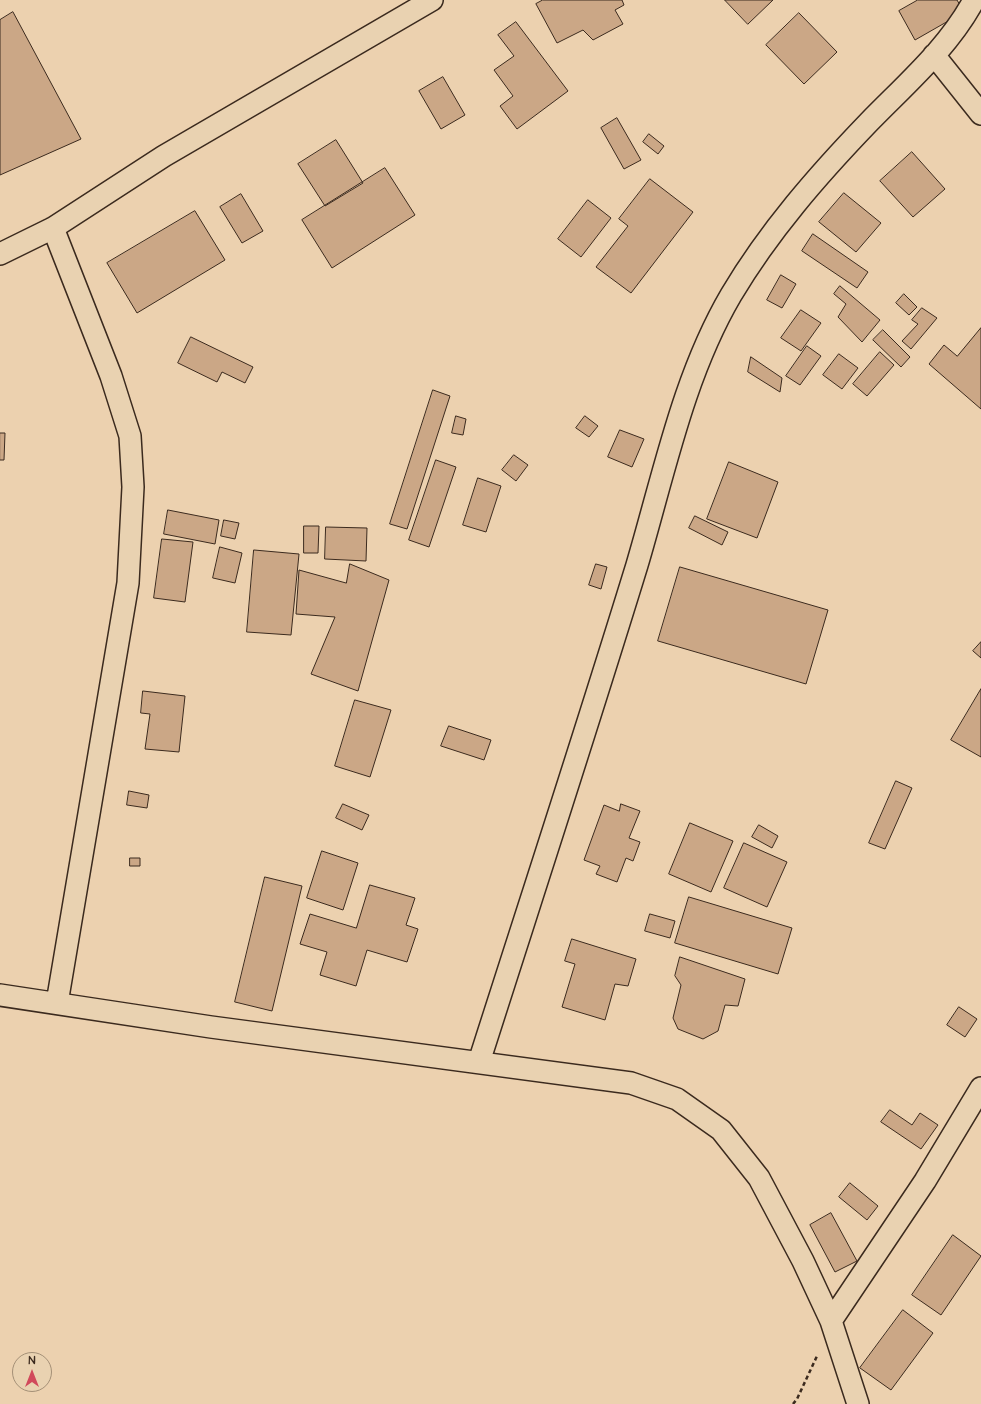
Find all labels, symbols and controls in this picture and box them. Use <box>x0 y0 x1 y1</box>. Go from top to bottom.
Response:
north arrow <box>12 1352 52 1392</box>
text: N <box>29 1353 35 1368</box>

